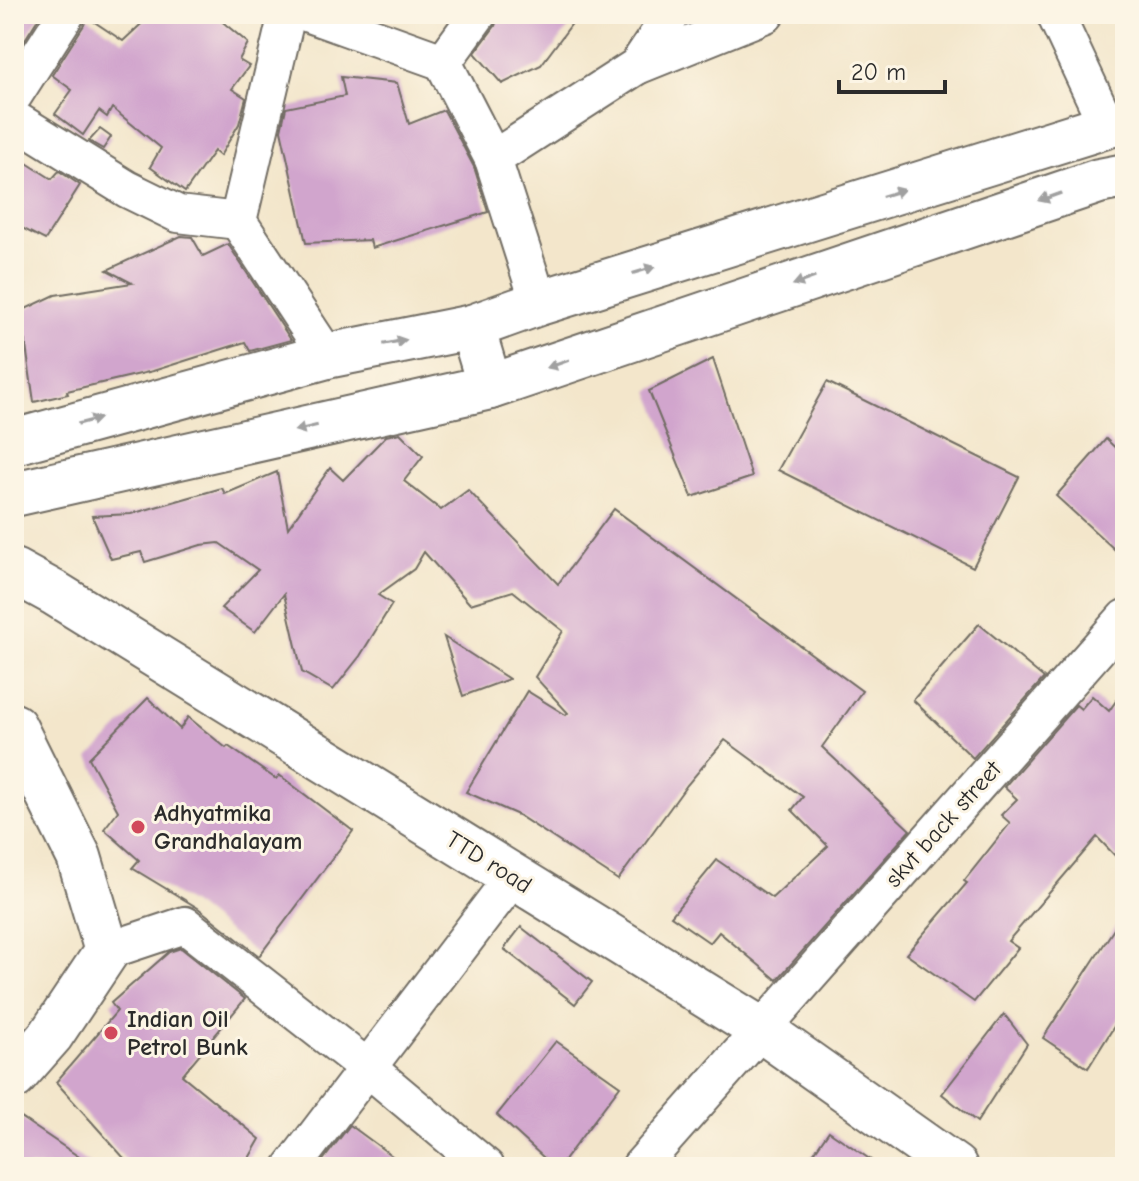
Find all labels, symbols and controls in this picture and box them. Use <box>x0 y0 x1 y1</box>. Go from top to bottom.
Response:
scale bar <box>839 44 945 94</box>
text: 20 m <box>851 58 906 86</box>
one-way arrow <box>881 186 905 199</box>
one-way arrow <box>1038 192 1062 204</box>
one-way arrow <box>633 264 657 276</box>
one-way arrow <box>792 275 816 287</box>
one-way arrow <box>383 336 408 348</box>
one-way arrow <box>545 358 569 370</box>
one-way arrow <box>77 415 102 427</box>
one-way arrow <box>293 423 318 435</box>
street label: skvt back street <box>879 754 1008 893</box>
place label: Adhyatmika Grandhalayam <box>154 799 302 855</box>
marker: Adhyatmika Grandhalayam <box>129 818 147 836</box>
street label: TTD road <box>441 825 537 899</box>
place label: Indian Oil Petrol Bunk <box>127 1005 248 1061</box>
marker: Indian Oil Petrol Bunk <box>102 1024 120 1042</box>

